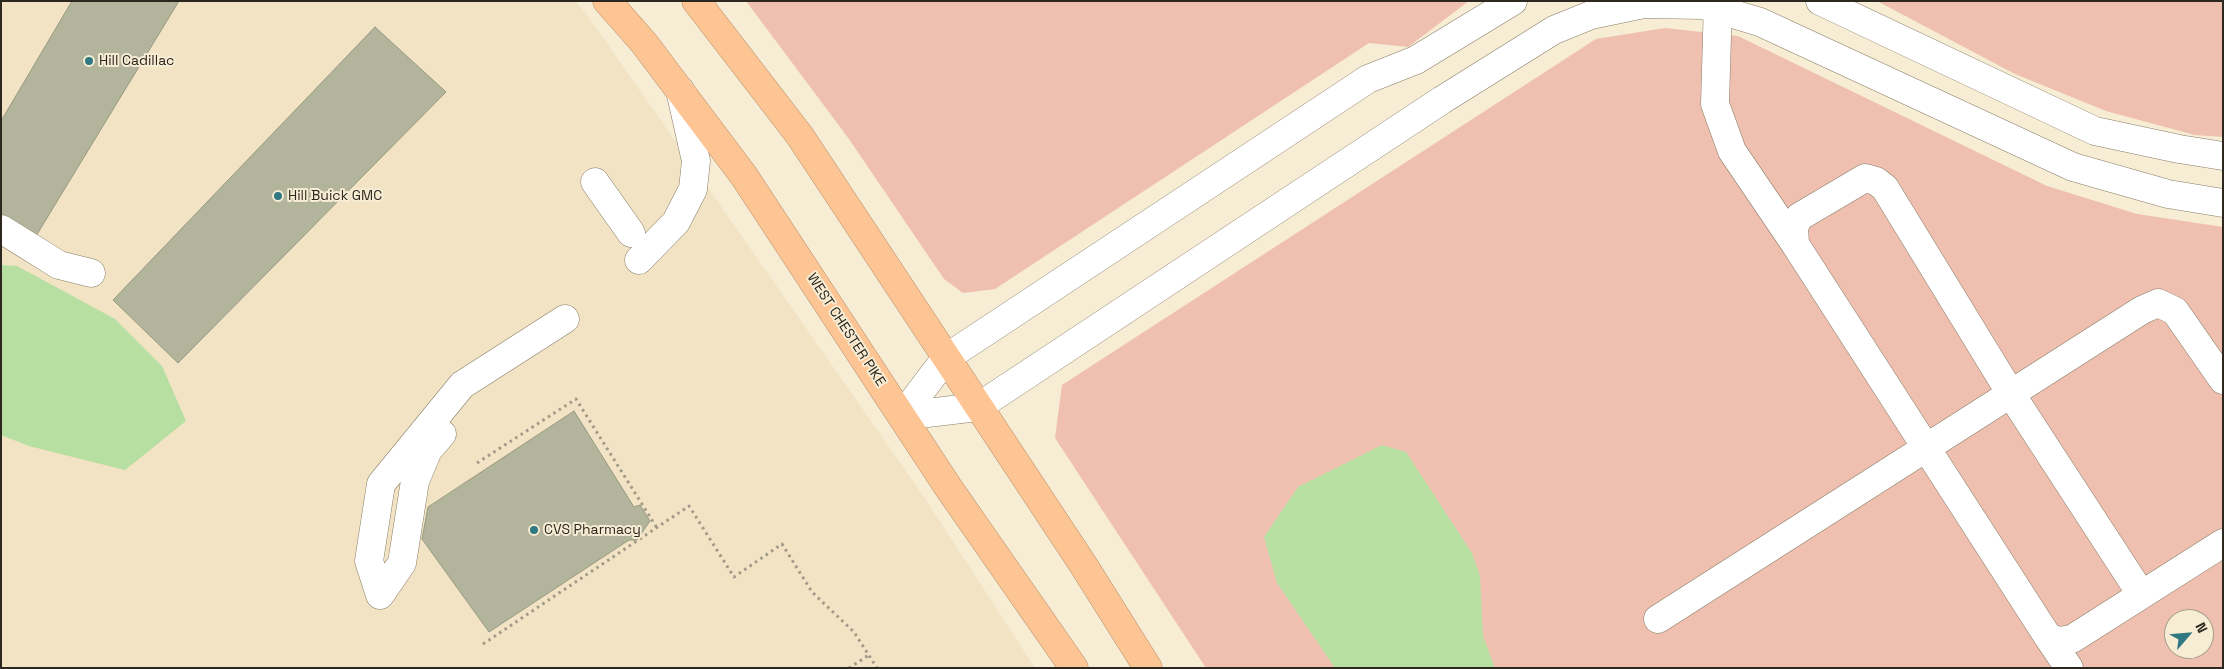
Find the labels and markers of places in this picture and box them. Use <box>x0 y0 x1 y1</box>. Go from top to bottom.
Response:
place label: Hill Cadillac <box>99 53 174 69</box>
marker: Hill Cadillac <box>83 55 95 67</box>
place label: Hill Buick GMC <box>288 188 382 204</box>
marker: Hill Buick GMC <box>272 190 284 202</box>
place label: CVS Pharmacy <box>544 522 641 538</box>
marker: CVS Pharmacy <box>528 524 540 536</box>

